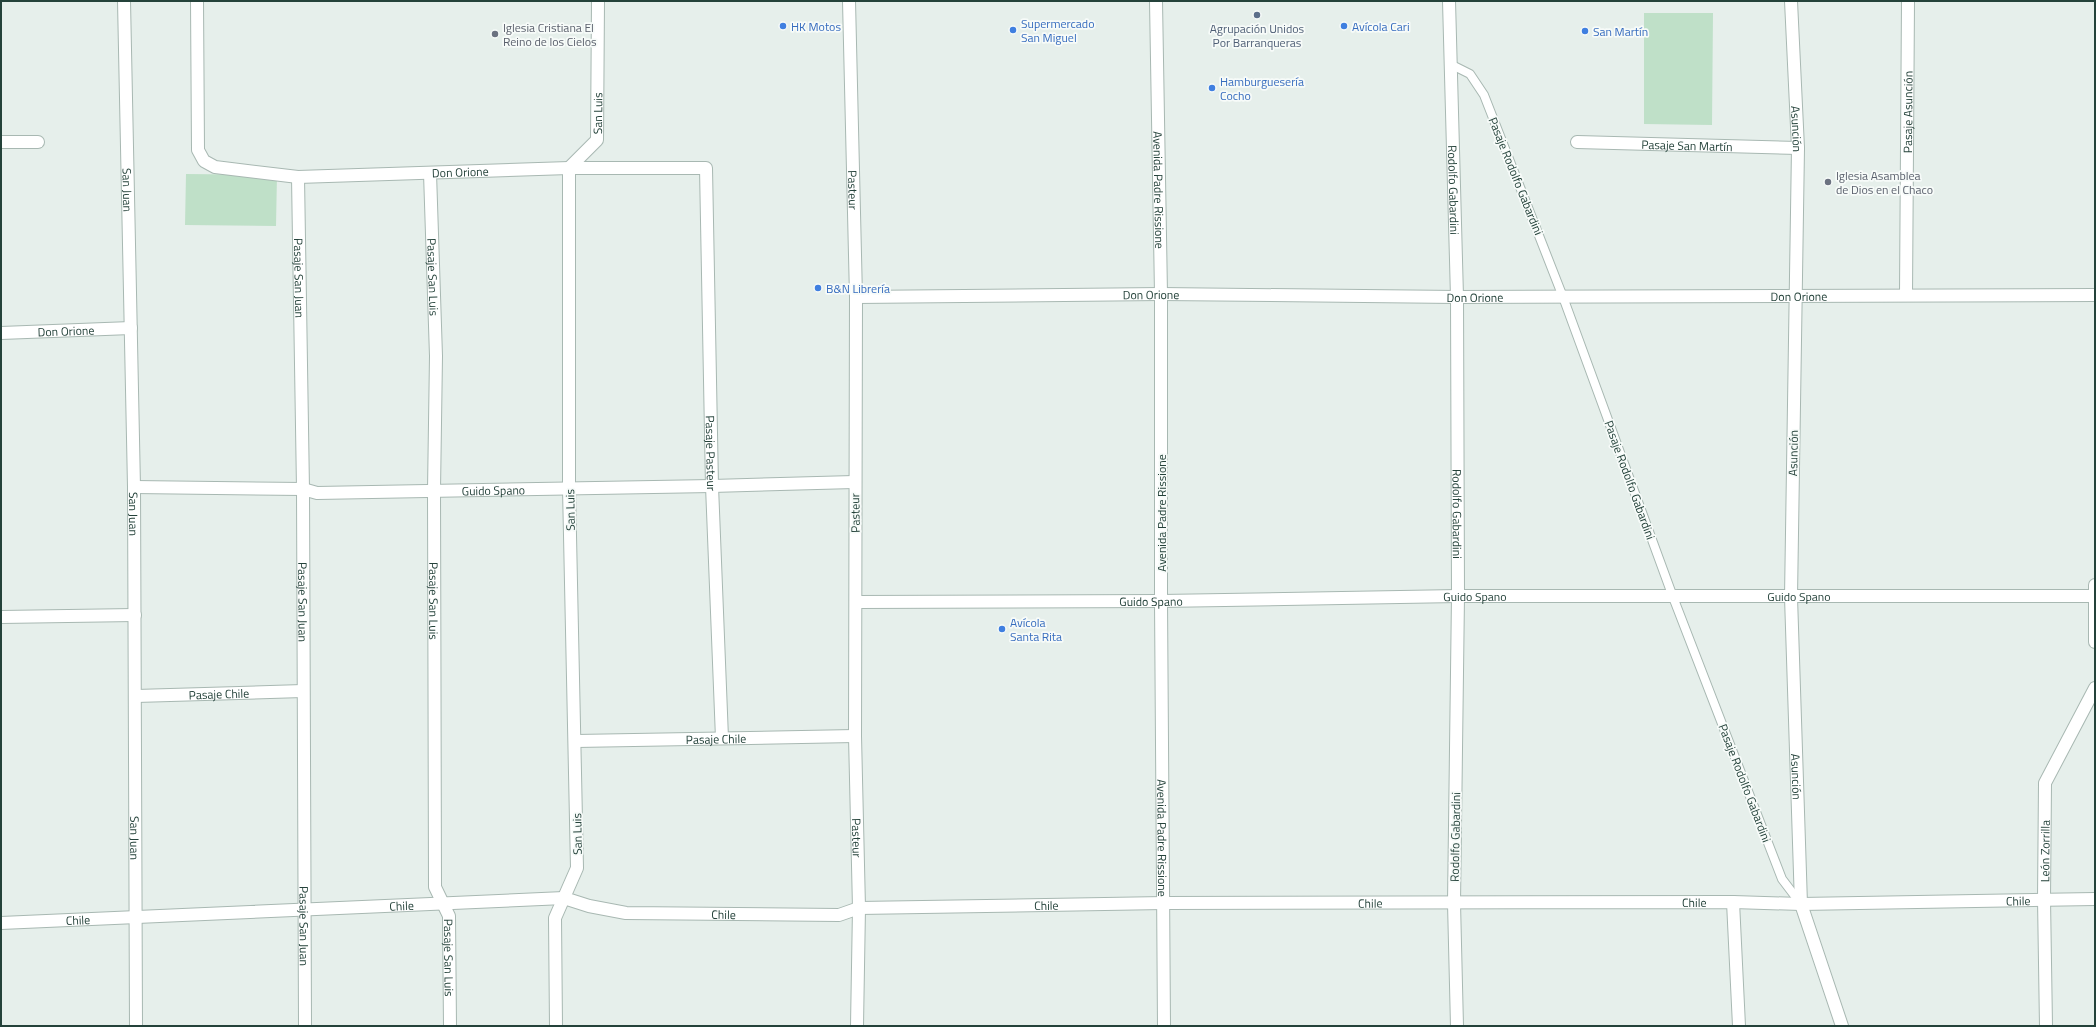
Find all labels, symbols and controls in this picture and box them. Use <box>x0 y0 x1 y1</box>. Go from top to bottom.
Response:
marker: Agrupación Unidos Por Barranqueras <box>1252 10 1262 20</box>
place label: Supermercado San Miguel <box>1021 14 1094 47</box>
place label: HK Motos <box>791 17 841 36</box>
place label: Avícola Cari <box>1352 17 1410 36</box>
place label: Iglesia Cristiana El Reino de los Cielos <box>503 18 597 51</box>
place label: Agrupación Unidos Por Barranqueras <box>1210 19 1305 52</box>
marker: HK Motos <box>778 21 788 31</box>
marker: Avícola Cari <box>1339 21 1349 31</box>
place label: San Martín <box>1593 22 1648 41</box>
marker: Supermercado San Miguel <box>1008 25 1018 35</box>
marker: San Martín <box>1580 26 1590 36</box>
marker: Iglesia Cristiana El Reino de los Cielos <box>490 29 500 39</box>
street label: Pasaje Asunción <box>1897 71 1917 153</box>
place label: Hamburguesería Cocho <box>1220 72 1304 105</box>
marker: Hamburguesería Cocho <box>1207 83 1217 93</box>
street label: San Luis <box>588 92 607 134</box>
street label: Asunción <box>1786 105 1808 152</box>
street label: Pasaje Rodolfo Gabardini <box>1484 114 1548 238</box>
street label: Avenida Padre Rissione <box>1149 131 1170 249</box>
street label: Pasaje San Martín <box>1641 134 1733 156</box>
street label: Rodolfo Gabardini <box>1443 145 1465 235</box>
street label: Don Orione <box>432 161 489 182</box>
place label: Iglesia Asamblea de Dios en el Chaco <box>1836 166 1933 199</box>
street label: San Juan <box>118 168 138 212</box>
street label: Pasteur <box>844 170 863 210</box>
marker: Iglesia Asamblea de Dios en el Chaco <box>1823 177 1833 187</box>
street label: Pasaje San Juan <box>289 238 310 318</box>
street label: Pasaje San Luis <box>423 238 444 317</box>
place label: B&N Librería <box>826 279 890 298</box>
marker: B&N Librería <box>813 283 823 293</box>
street label: Don Orione <box>1123 284 1179 304</box>
street label: Don Orione <box>1771 286 1827 306</box>
street label: Don Orione <box>1446 287 1503 307</box>
street label: Don Orione <box>37 320 95 341</box>
street label: Pasaje Pasteur <box>701 415 722 491</box>
street label: Pasaje Rodolfo Gabardini <box>1600 418 1660 542</box>
street label: Asunción <box>1783 430 1803 476</box>
street label: Avenida Padre Rissione <box>1152 454 1171 572</box>
street label: Rodolfo Gabardini <box>1448 469 1467 559</box>
street label: Guido Spano <box>462 480 525 500</box>
street label: San Luis <box>560 488 580 531</box>
street label: San Juan <box>125 492 144 536</box>
street label: Pasteur <box>845 493 865 533</box>
street label: Pasaje San Juan <box>294 562 313 642</box>
street label: Pasaje San Luis <box>425 562 444 640</box>
street label: Guido Spano <box>1443 587 1507 606</box>
street label: Guido Spano <box>1767 587 1831 606</box>
street label: Guido Spano <box>1119 591 1183 611</box>
place label: Avícola Santa Rita <box>1010 613 1062 646</box>
marker: Avícola Santa Rita <box>997 624 1007 634</box>
street label: Pasaje Chile <box>188 683 249 704</box>
street label: Pasaje Rodolfo Gabardini <box>1714 721 1776 845</box>
street label: Pasaje Chile <box>686 728 746 749</box>
street label: Asunción <box>1787 753 1807 800</box>
street label: Avenida Padre Rissione <box>1153 779 1173 897</box>
street label: Rodolfo Gabardini <box>1445 792 1465 882</box>
street label: San Luis <box>567 812 587 855</box>
street label: San Juan <box>126 816 145 860</box>
street label: Pasteur <box>847 818 867 858</box>
street label: León Zorrilla <box>2035 820 2054 882</box>
street label: Pasaje San Juan <box>295 886 314 966</box>
street label: Chile <box>2006 891 2031 910</box>
street label: Chile <box>1358 893 1383 912</box>
street label: Chile <box>1682 893 1707 912</box>
street label: Chile <box>389 895 414 915</box>
street label: Chile <box>1034 895 1059 915</box>
street label: Chile <box>711 904 736 924</box>
street label: Chile <box>65 910 91 930</box>
street label: Pasaje San Luis <box>440 919 459 997</box>

